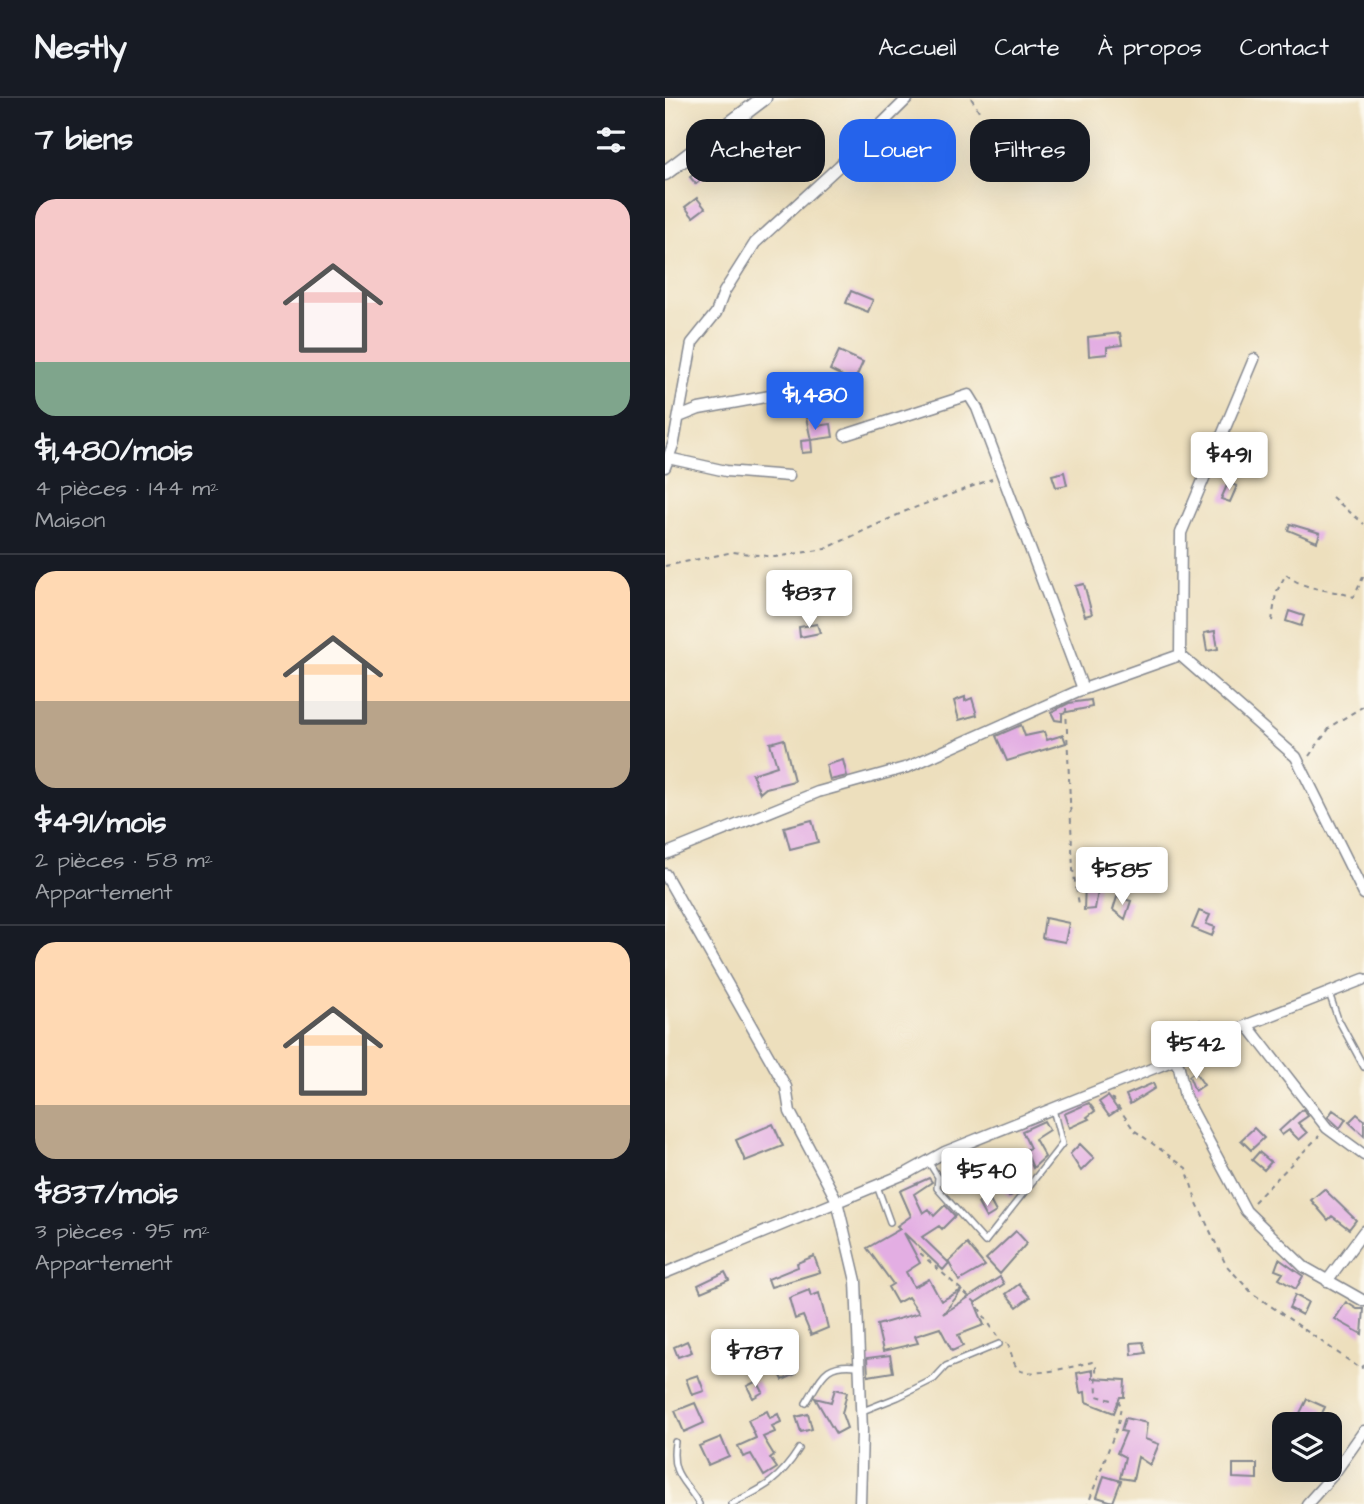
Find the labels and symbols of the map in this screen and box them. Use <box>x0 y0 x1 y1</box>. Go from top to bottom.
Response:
pin: $1,480 <box>758 372 872 432</box>
pin: $491 <box>1188 432 1270 492</box>
pin: $837 <box>768 570 850 630</box>
pin: $585 <box>1081 848 1163 907</box>
pin: $542 <box>1155 1021 1237 1081</box>
pin: $540 <box>946 1148 1028 1208</box>
pin: $787 <box>714 1330 796 1389</box>

